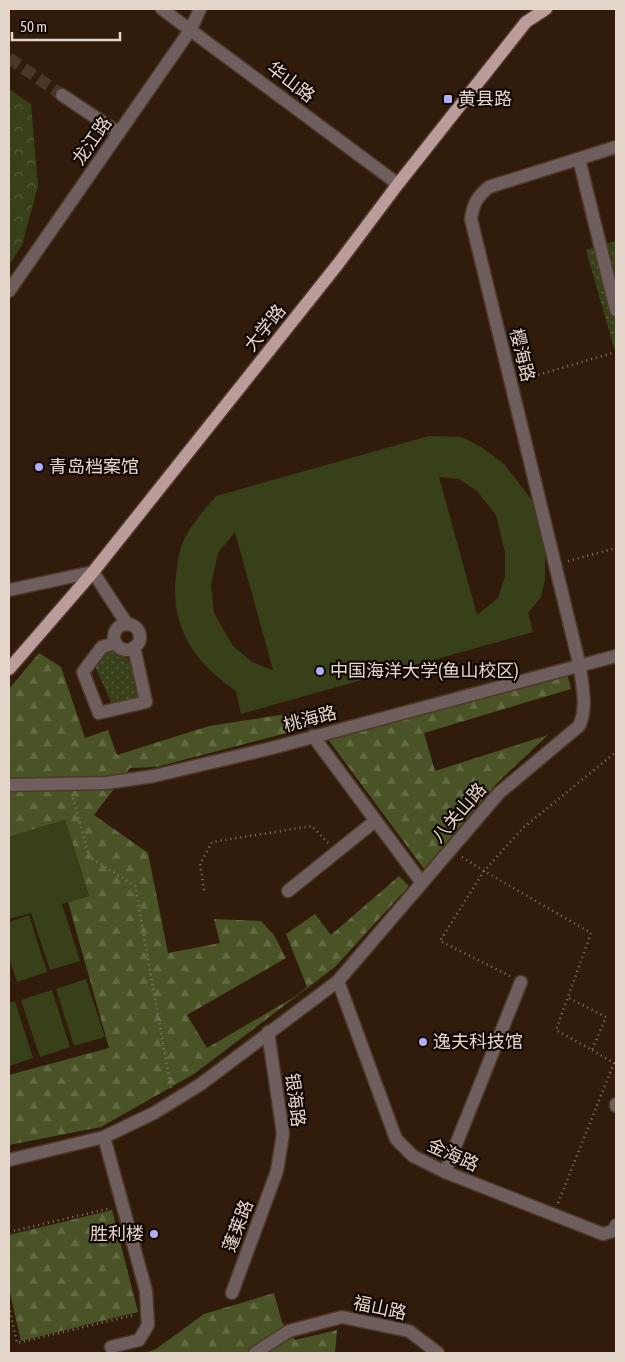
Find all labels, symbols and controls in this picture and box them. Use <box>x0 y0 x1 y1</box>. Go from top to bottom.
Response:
scale bar <box>12 10 120 42</box>
text: 50 m <box>20 18 47 35</box>
street label: 华山路 <box>263 57 319 106</box>
place label: 黄县路 <box>458 88 512 109</box>
marker: 黄县路 <box>442 93 454 105</box>
street label: 龙江路 <box>68 113 116 169</box>
street label: 大学路 <box>239 300 290 355</box>
street label: 樱海路 <box>506 326 539 384</box>
place label: 青岛档案馆 <box>49 456 139 477</box>
marker: 青岛档案馆 <box>33 461 45 473</box>
place label: 中国海洋大学(鱼山校区) <box>330 660 519 681</box>
marker: 中国海洋大学(鱼山校区) <box>314 665 326 677</box>
street label: 桃海路 <box>281 701 339 736</box>
street label: 八关山路 <box>427 779 490 847</box>
place label: 逸夫科技馆 <box>433 1031 523 1052</box>
marker: 逸夫科技馆 <box>417 1036 429 1048</box>
street label: 银海路 <box>282 1072 309 1128</box>
street label: 金海路 <box>424 1134 482 1175</box>
street label: 蓬莱路 <box>218 1197 257 1255</box>
place label: 胜利楼 <box>90 1223 144 1244</box>
marker: 胜利楼 <box>148 1228 160 1240</box>
street label: 福山路 <box>352 1292 409 1323</box>

